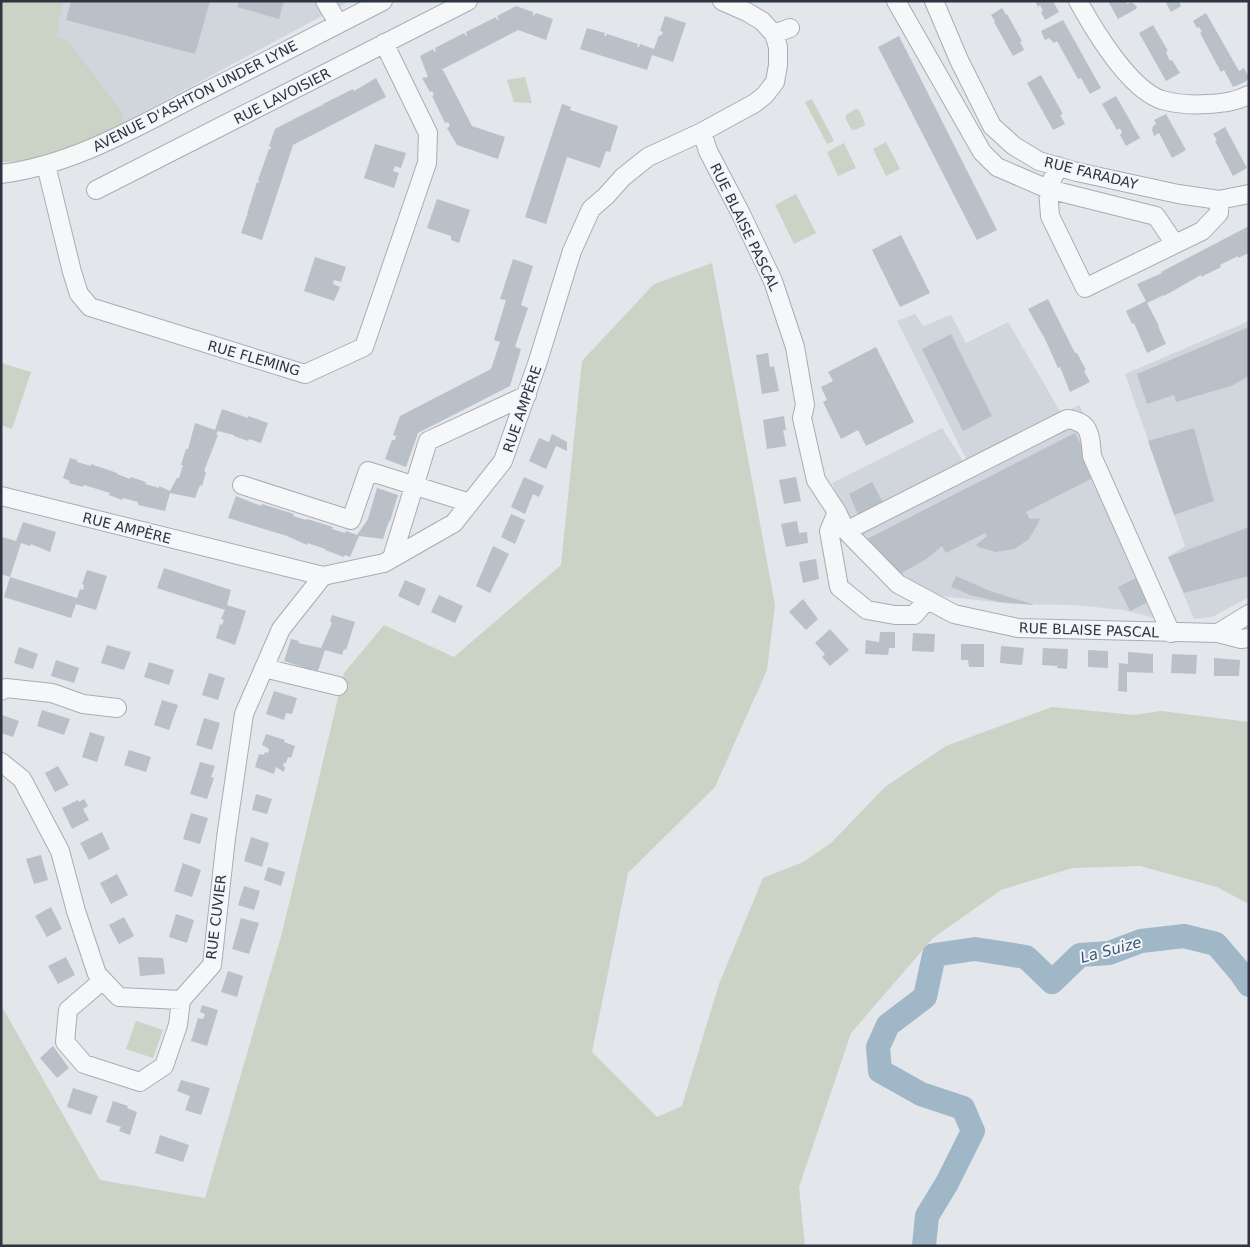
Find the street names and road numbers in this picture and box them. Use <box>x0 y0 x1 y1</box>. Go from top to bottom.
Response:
street label: AVENUE D'ASHTON UNDER LYNE <box>90 37 300 155</box>
street label: RUE LAVOISIER <box>231 65 333 127</box>
street label: RUE FARADAY <box>1043 154 1140 192</box>
street label: RUE BLAISE PASCAL <box>707 161 783 294</box>
street label: RUE FLEMING <box>206 337 302 379</box>
street label: RUE AMPÈRE <box>500 363 544 455</box>
street label: RUE AMPÈRE <box>81 509 173 547</box>
street label: RUE BLAISE PASCAL <box>1019 620 1159 640</box>
street label: RUE CUVIER <box>203 873 229 960</box>

